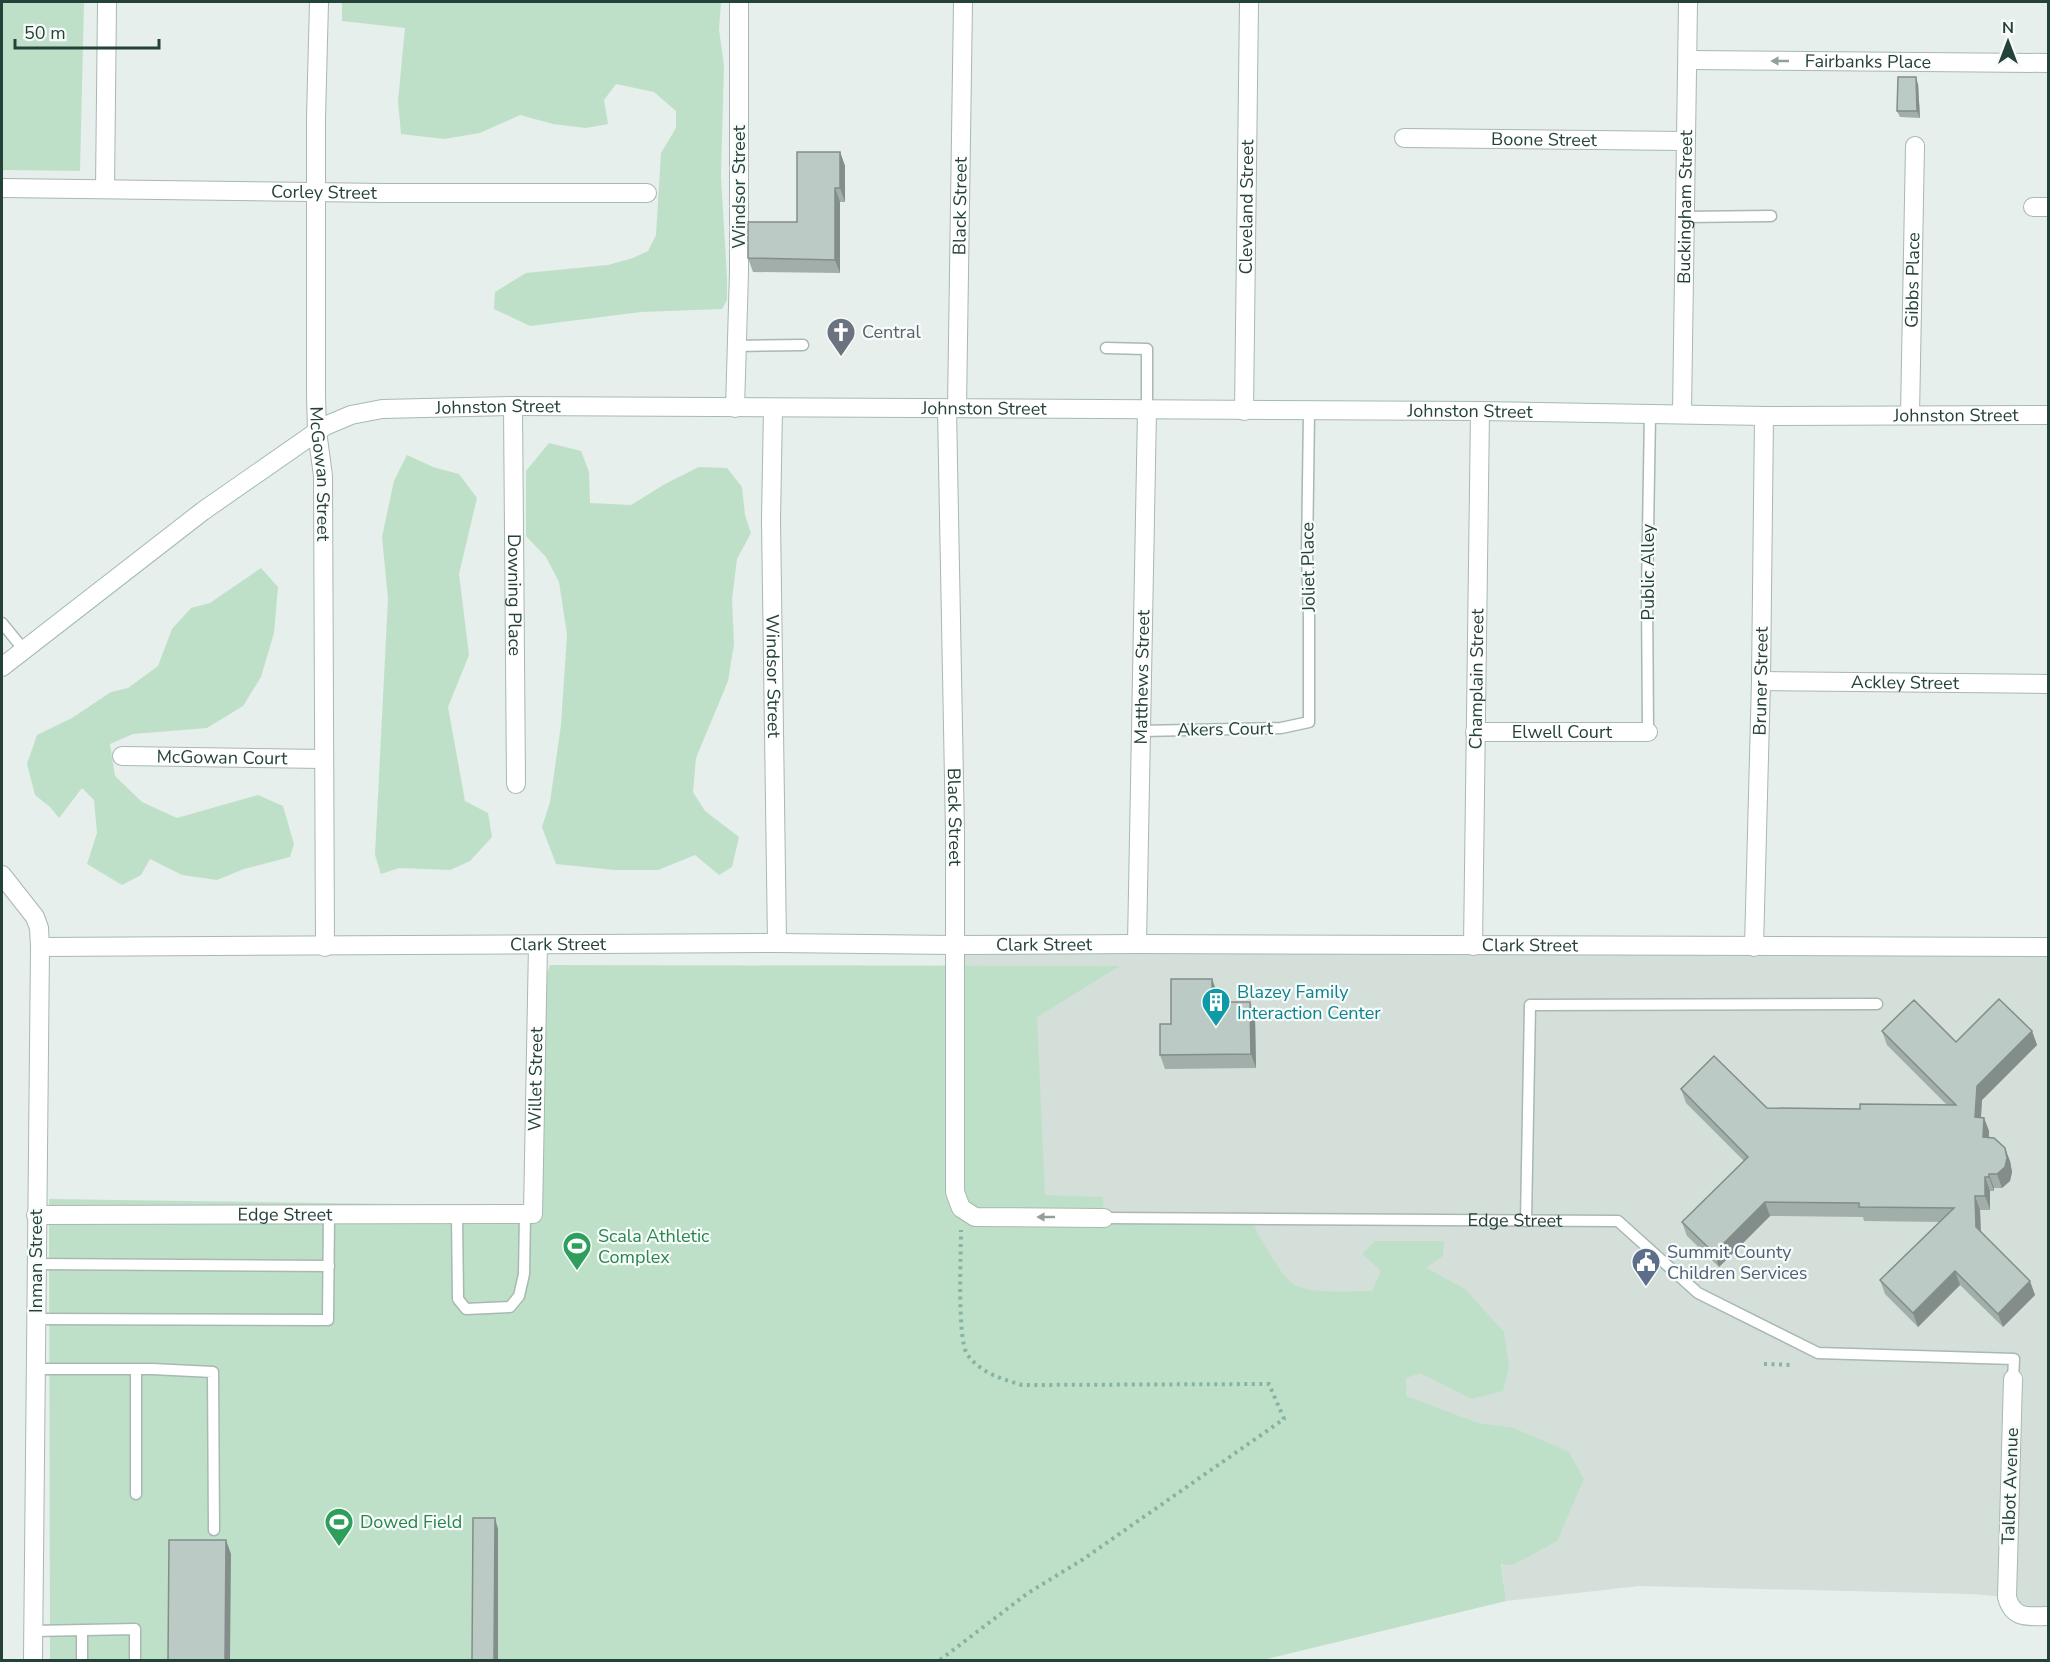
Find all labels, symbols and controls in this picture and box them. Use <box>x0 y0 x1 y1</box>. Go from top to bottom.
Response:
scale bar <box>15 12 159 50</box>
north arrow <box>1978 12 2038 72</box>
text: N <box>2002 17 2014 39</box>
text: 50 m <box>24 21 66 45</box>
street label: Fairbanks Place <box>1805 49 1931 74</box>
one-way arrow <box>1771 56 1790 66</box>
street label: Windsor Street <box>727 125 751 249</box>
street label: Boone Street <box>1491 127 1598 152</box>
street label: Buckingham Street <box>1672 129 1698 284</box>
street label: Cleveland Street <box>1234 139 1259 275</box>
street label: Black Street <box>947 156 973 255</box>
street label: Corley Street <box>271 180 378 205</box>
street label: Gibbs Place <box>1900 232 1925 328</box>
church icon: Central <box>825 316 857 358</box>
place label: Central <box>862 320 921 344</box>
street label: Johnston Street <box>434 394 561 420</box>
street label: Johnston Street <box>920 396 1047 421</box>
street label: Johnston Street <box>1406 399 1534 424</box>
street label: Johnston Street <box>1892 403 2019 428</box>
street label: McGowan Street <box>304 406 335 542</box>
street label: Joliet Place <box>1295 522 1321 613</box>
street label: Public Alley <box>1636 523 1660 620</box>
street label: Downing Place <box>502 534 527 656</box>
street label: Champlain Street <box>1464 608 1489 750</box>
street label: Matthews Street <box>1129 609 1155 745</box>
street label: Windsor Street <box>760 614 786 739</box>
street label: Bruner Street <box>1748 626 1774 736</box>
street label: Ackley Street <box>1851 670 1960 695</box>
street label: Akers Court <box>1177 716 1274 742</box>
street label: Elwell Court <box>1512 720 1613 744</box>
street label: McGowan Court <box>156 745 288 770</box>
street label: Black Street <box>942 768 967 867</box>
street label: Clark Street <box>510 932 607 956</box>
street label: Clark Street <box>996 932 1093 957</box>
street label: Clark Street <box>1482 933 1579 957</box>
place label: Blazey Family Interaction Center <box>1237 980 1381 1025</box>
building icon: Blazey Family Interaction Center <box>1200 986 1232 1028</box>
street label: Willet Street <box>523 1026 548 1131</box>
street label: Edge Street <box>238 1202 333 1227</box>
street label: Inman Street <box>24 1208 48 1313</box>
street label: Edge Street <box>1467 1208 1563 1233</box>
one-way arrow <box>1036 1212 1055 1222</box>
place label: Scala Athletic Complex <box>598 1224 709 1269</box>
sports icon: Scala Athletic Complex <box>561 1230 593 1272</box>
place label: Summit County Children Services <box>1667 1240 1807 1285</box>
public building icon: Summit County Children Services <box>1630 1246 1662 1288</box>
street label: Talbot Avenue <box>1996 1427 2024 1545</box>
sports icon: Dowed Field <box>323 1506 355 1548</box>
place label: Dowed Field <box>360 1510 462 1534</box>

